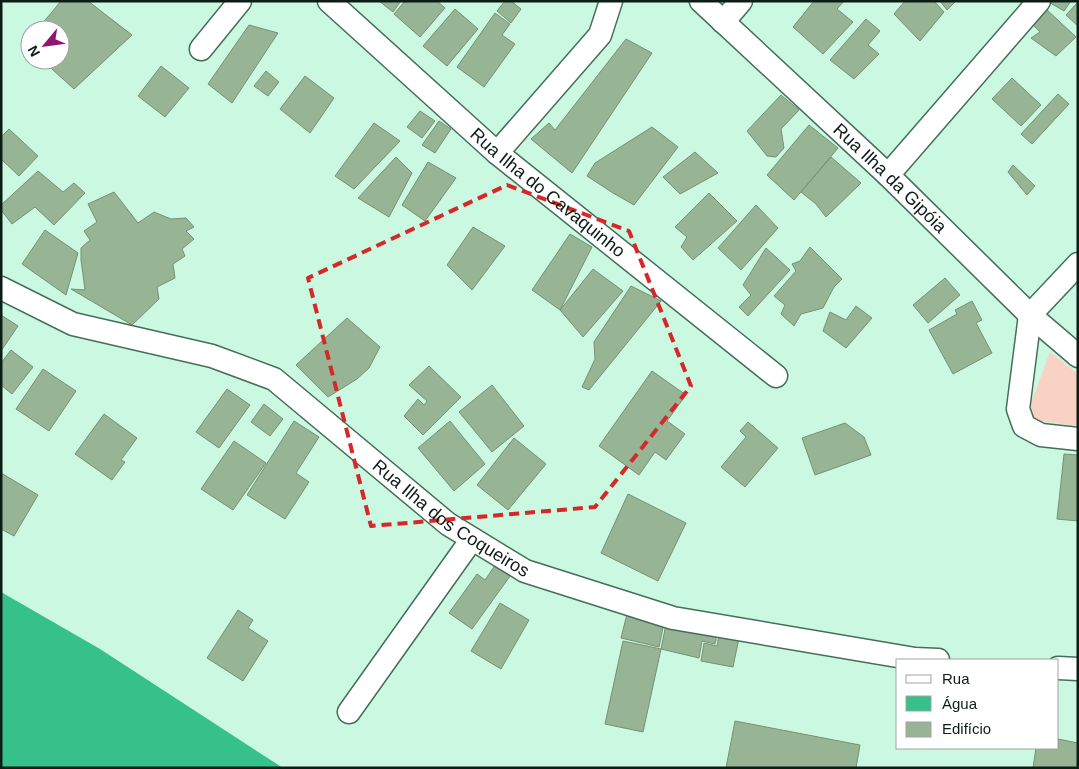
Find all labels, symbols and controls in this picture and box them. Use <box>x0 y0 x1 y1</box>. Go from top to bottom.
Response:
north arrow <box>20 20 70 70</box>
text: N <box>24 43 43 60</box>
street label: Rua Ilha da Gipóia <box>829 119 951 238</box>
street label: Rua Ilha do Cavaquinho <box>466 124 629 261</box>
street label: Rua Ilha dos Coqueiros <box>369 456 533 581</box>
legend <box>896 659 1059 749</box>
text: Rua <box>942 670 970 687</box>
text: Água <box>942 695 978 712</box>
text: Edifício <box>942 720 991 737</box>

